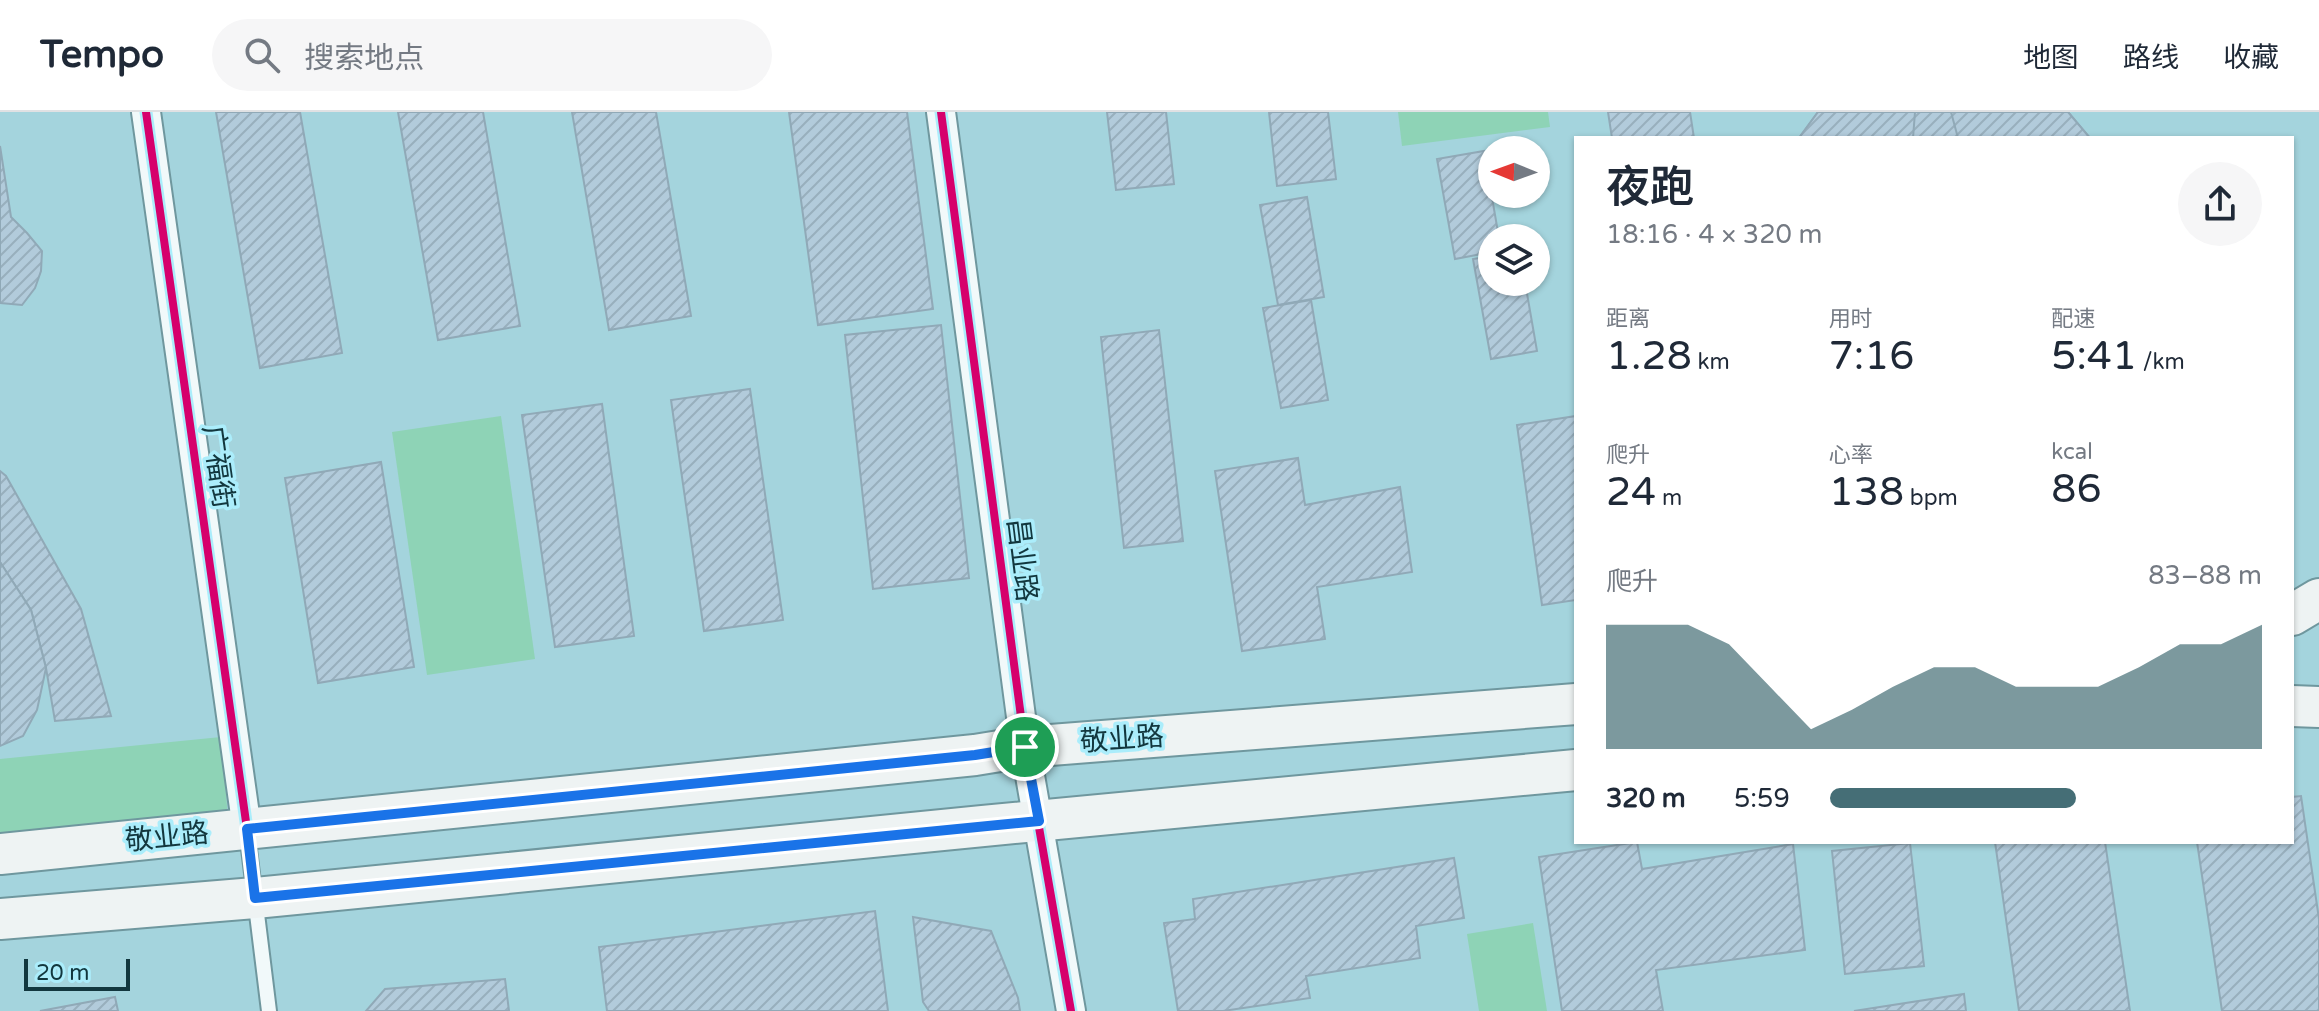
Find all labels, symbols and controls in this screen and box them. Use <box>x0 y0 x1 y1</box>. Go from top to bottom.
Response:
search box <box>212 19 772 91</box>
text: Tempo <box>40 32 164 78</box>
icon: search <box>240 33 284 77</box>
text: 搜索地点 <box>304 40 424 77</box>
text: 地图 <box>2023 41 2079 75</box>
text: 路线 <box>2123 41 2179 75</box>
text: 收藏 <box>2223 41 2279 75</box>
north arrow <box>1478 136 1550 208</box>
map controls <box>1478 136 1550 296</box>
text: 夜跑 <box>1606 162 1694 215</box>
button: share <box>2178 162 2262 246</box>
text: 18:16 · 4 × 320 m <box>1606 219 1822 250</box>
button: layers <box>1478 224 1550 296</box>
text: 距离 <box>1606 306 1650 332</box>
text: 用时 <box>1829 306 1873 332</box>
text: 配速 <box>2051 306 2095 332</box>
text: 1.28 <box>1606 332 1692 380</box>
text: 7:16 <box>1829 332 1914 380</box>
text: 5:41 <box>2051 332 2137 380</box>
text: km <box>1692 349 1730 375</box>
text: /km <box>2137 349 2185 375</box>
street label: 广福街 <box>195 423 241 511</box>
text: kcal <box>2051 439 2093 465</box>
text: 爬升 <box>1606 442 1650 468</box>
text: 心率 <box>1829 442 1873 468</box>
text: 86 <box>2051 465 2102 513</box>
text: 24 <box>1606 468 1656 516</box>
text: 138 <box>1829 468 1904 516</box>
text: m <box>1656 485 1682 511</box>
text: bpm <box>1904 485 1958 511</box>
street label: 昌业路 <box>1000 516 1044 604</box>
text: 83–88 m <box>2148 560 2262 591</box>
text: 爬升 <box>1606 566 1658 597</box>
pin <box>991 713 1059 781</box>
street label: 敬业路 <box>1079 719 1165 759</box>
icon: arrive <box>1003 725 1047 769</box>
text: 320 m <box>1606 783 1686 814</box>
text: 5:59 <box>1734 783 1790 814</box>
street label: 敬业路 <box>123 816 211 858</box>
scale bar <box>24 955 130 991</box>
text: 20 m <box>36 960 90 986</box>

